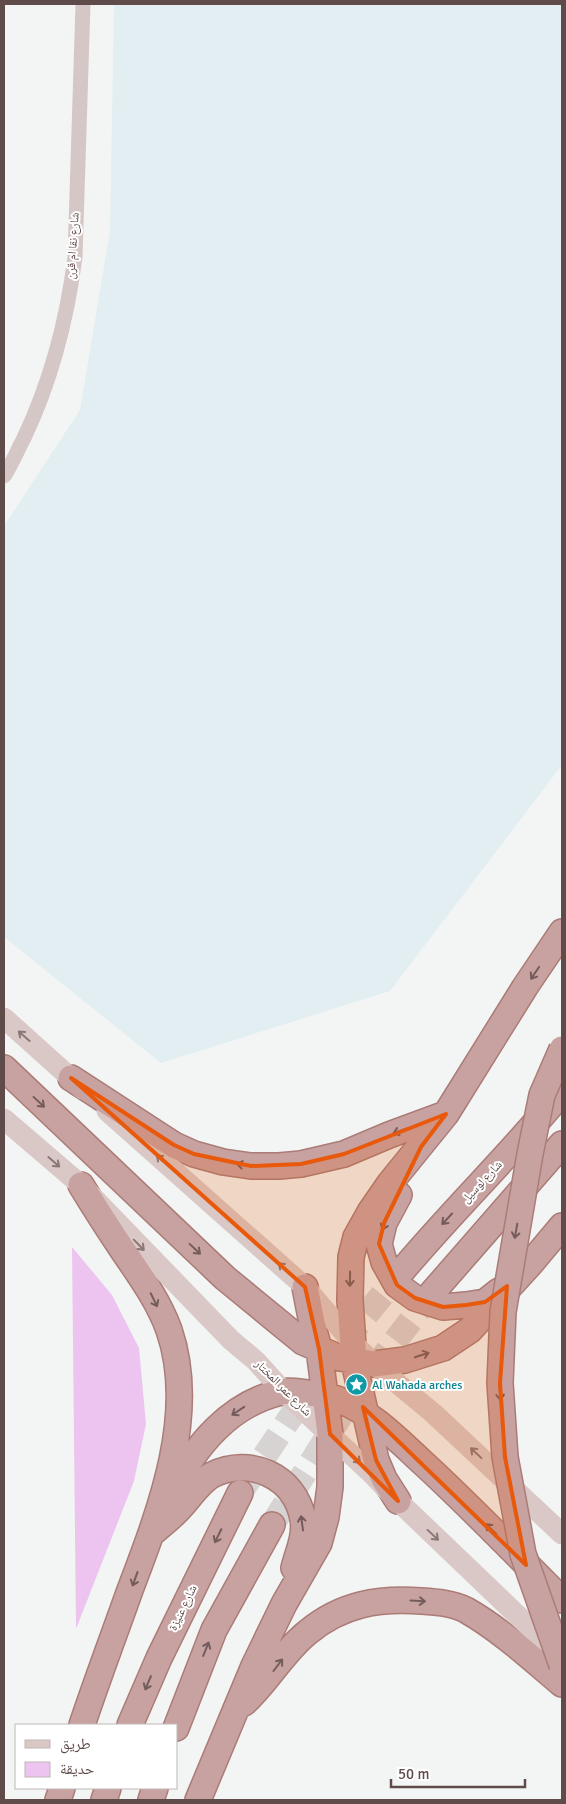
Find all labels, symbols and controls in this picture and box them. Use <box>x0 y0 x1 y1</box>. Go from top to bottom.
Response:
street label: شارع نقا ام قرن <box>63 212 83 280</box>
one-way arrow <box>530 965 540 979</box>
one-way arrow <box>18 1031 31 1042</box>
one-way arrow <box>33 1096 45 1108</box>
one-way arrow <box>392 1126 408 1136</box>
one-way arrow <box>155 1154 168 1166</box>
one-way arrow <box>47 1157 60 1168</box>
street label: شارع لوسيل <box>458 1157 506 1206</box>
one-way arrow <box>236 1160 252 1170</box>
one-way arrow <box>441 1212 453 1225</box>
one-way arrow <box>380 1215 390 1230</box>
one-way arrow <box>510 1223 520 1239</box>
one-way arrow <box>133 1239 145 1251</box>
one-way arrow <box>189 1243 202 1255</box>
one-way arrow <box>277 1262 290 1274</box>
one-way arrow <box>346 1271 355 1287</box>
one-way arrow <box>150 1292 160 1307</box>
one-way arrow <box>413 1349 429 1359</box>
street label: شارع عمر المختار <box>251 1356 315 1420</box>
place icon: Al Wahada arches <box>344 1373 368 1397</box>
place label: Al Wahada arches <box>372 1378 463 1393</box>
one-way arrow <box>496 1384 505 1400</box>
one-way arrow <box>232 1406 246 1416</box>
one-way arrow <box>469 1447 482 1459</box>
one-way arrow <box>348 1452 361 1464</box>
one-way arrow <box>297 1515 307 1531</box>
one-way arrow <box>484 1523 497 1535</box>
one-way arrow <box>213 1528 223 1543</box>
one-way arrow <box>427 1529 440 1541</box>
one-way arrow <box>130 1571 139 1586</box>
street label: شارع عنيزة <box>165 1583 201 1633</box>
one-way arrow <box>410 1596 426 1605</box>
one-way arrow <box>202 1642 211 1657</box>
one-way arrow <box>273 1658 283 1672</box>
one-way arrow <box>143 1675 153 1690</box>
legend <box>15 1724 178 1789</box>
text: طريق <box>60 1735 91 1754</box>
scale bar <box>391 1756 525 1788</box>
text: حديقة <box>60 1760 95 1778</box>
text: 50 m <box>398 1765 429 1783</box>

